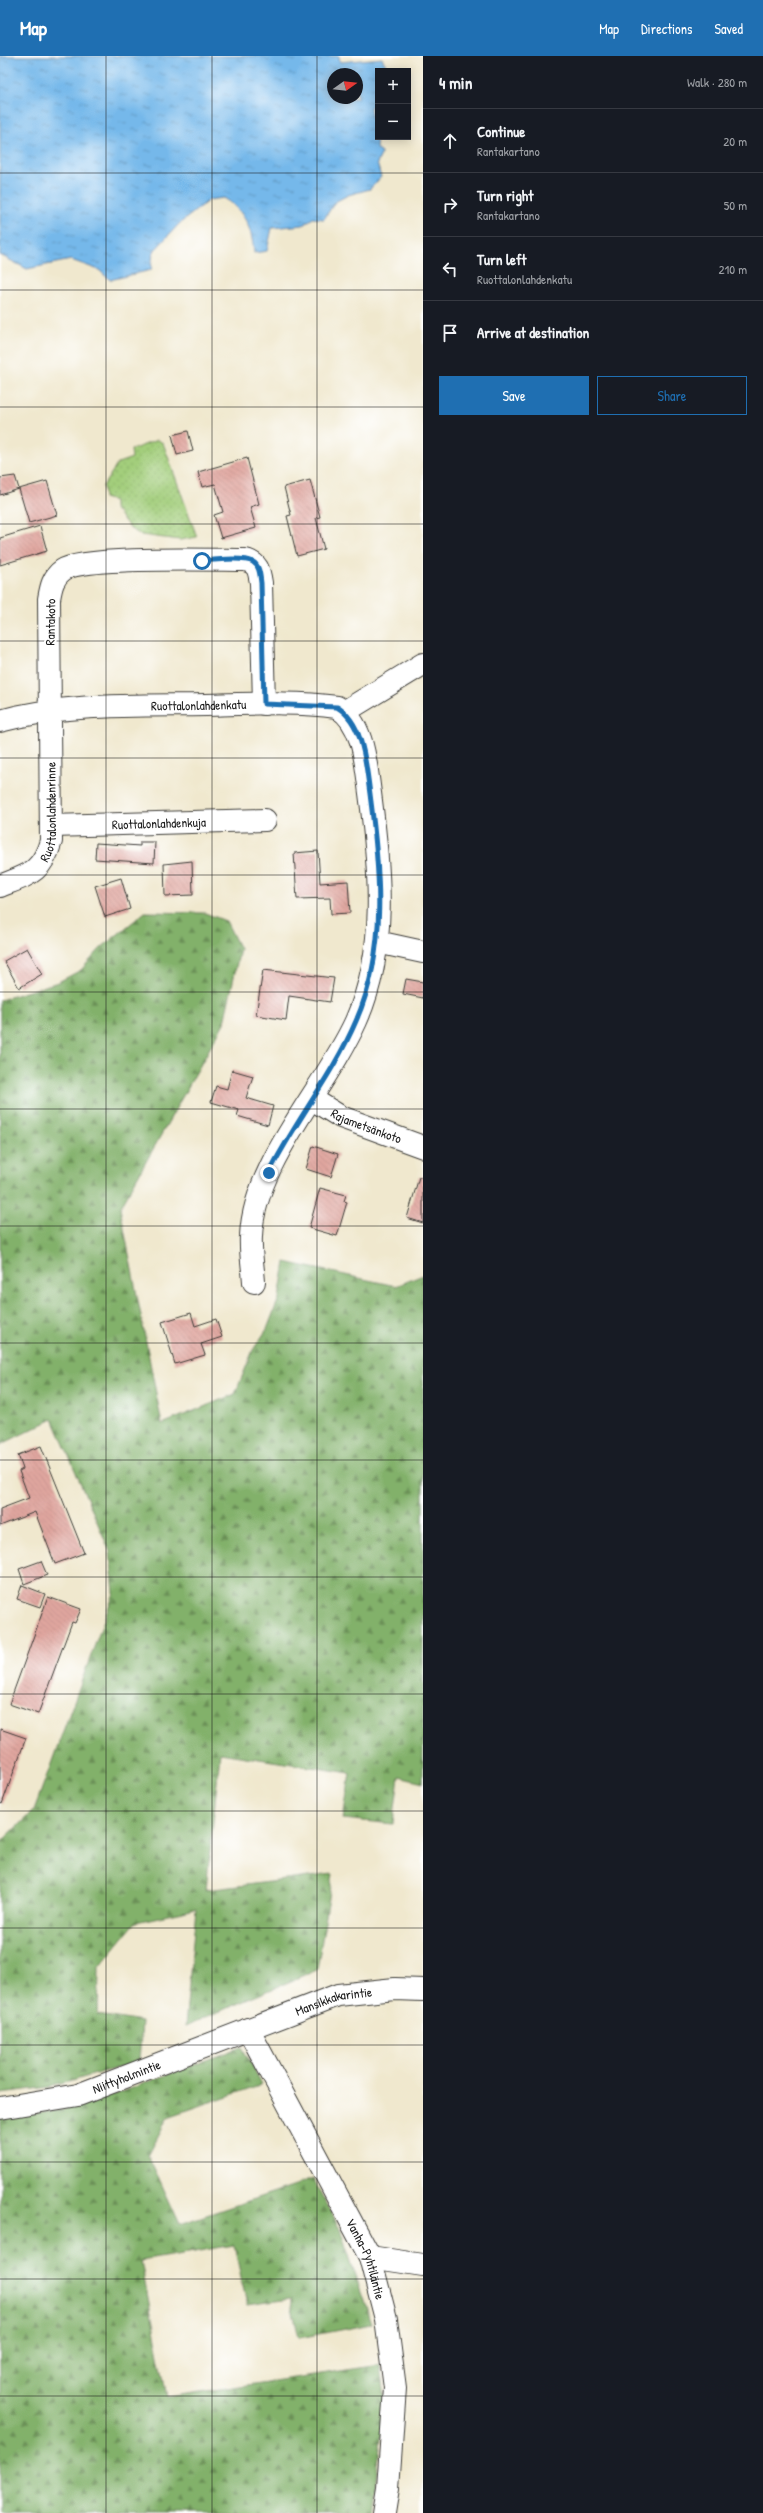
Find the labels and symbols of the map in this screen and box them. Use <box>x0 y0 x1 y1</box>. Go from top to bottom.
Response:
north arrow <box>327 68 363 104</box>
route start <box>193 552 211 570</box>
street label: Rantakoto <box>41 598 59 646</box>
street label: Ruottalonlahdenkatu <box>151 695 247 714</box>
street label: Ruottalonlahdenrinne <box>35 762 60 865</box>
street label: Ruottalonlahdenkuja <box>112 813 206 833</box>
street label: Rajametsänkoto <box>328 1104 404 1147</box>
route end <box>260 1164 278 1182</box>
street label: Mansikkakarintie <box>292 1982 373 2020</box>
street label: Niittyholmintie <box>90 2055 163 2098</box>
street label: Vanha-Pyhtiläntie <box>342 2215 390 2301</box>

